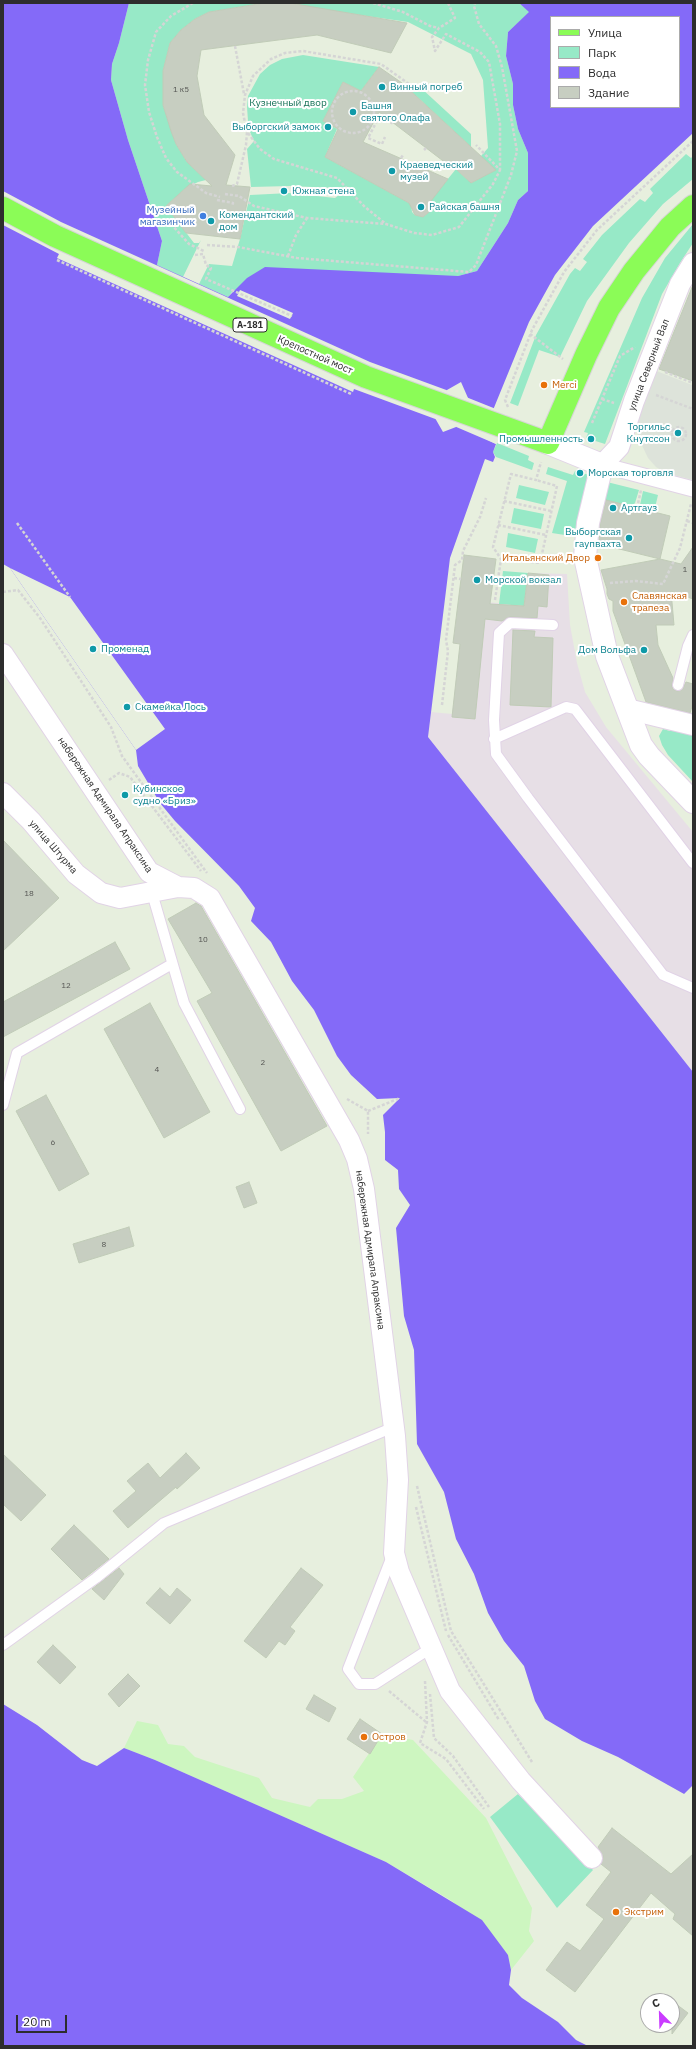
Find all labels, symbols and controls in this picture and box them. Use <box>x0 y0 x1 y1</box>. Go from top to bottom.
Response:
legend <box>550 16 680 108</box>
text: Улица <box>588 25 622 40</box>
text: Парк <box>588 45 616 60</box>
text: Вода <box>588 65 616 80</box>
place label: Винный погреб <box>390 81 462 93</box>
marker: Винный погреб <box>377 82 387 92</box>
house number: 1 к5 <box>173 85 189 95</box>
text: Здание <box>588 85 629 100</box>
park label: Кузнечный двор <box>249 97 327 109</box>
place label: Башня святого Олафа <box>361 100 430 124</box>
marker: Башня святого Олафа <box>348 107 358 117</box>
place label: Выборгский замок <box>232 121 320 133</box>
marker: Выборгский замок <box>323 122 333 132</box>
place label: Краеведческий музей <box>400 159 473 182</box>
marker: Краеведческий музей <box>387 166 397 176</box>
place label: Южная стена <box>292 185 354 197</box>
marker: Южная стена <box>279 186 289 196</box>
place label: Райская башня <box>429 201 500 213</box>
marker: Райская башня <box>416 202 426 212</box>
place label: Музейный магазинчик <box>140 204 195 228</box>
place label: Комендантский дом <box>219 209 293 232</box>
marker: Музейный магазинчик <box>198 211 208 221</box>
marker: Комендантский дом <box>206 216 216 226</box>
street label: улица Северный Вал <box>626 317 672 413</box>
road number: А-181 <box>233 318 267 332</box>
street label: Крепостной мост <box>276 333 354 377</box>
place label: Merci <box>552 379 577 391</box>
marker: Merci <box>539 380 549 390</box>
place label: Торгильс Кнутссон <box>627 421 670 444</box>
marker: Торгильс Кнутссон <box>673 428 683 438</box>
place label: Промышленность <box>499 433 583 445</box>
marker: Промышленность <box>586 434 596 444</box>
place label: Морская торговля <box>588 467 673 479</box>
marker: Морская торговля <box>575 468 585 478</box>
place label: Артгауз <box>621 502 657 514</box>
marker: Артгауз <box>608 503 618 513</box>
place label: Выборгская гаупвахта <box>565 526 621 550</box>
marker: Выборгская гаупвахта <box>624 533 634 543</box>
place label: Итальянский Двор <box>502 552 590 564</box>
marker: Итальянский Двор <box>593 553 603 563</box>
house number: 1 <box>683 565 687 575</box>
place label: Морской вокзал <box>485 574 561 586</box>
marker: Морской вокзал <box>472 575 482 585</box>
place label: Славянская трапеза <box>632 590 687 614</box>
marker: Славянская трапеза <box>619 597 629 607</box>
place label: Променад <box>101 643 149 655</box>
marker: Променад <box>88 644 98 654</box>
place label: Дом Вольфа <box>578 644 636 656</box>
marker: Дом Вольфа <box>639 645 649 655</box>
place label: Скамейка Лось <box>135 701 206 713</box>
marker: Скамейка Лось <box>122 702 132 712</box>
street label: набережная Адмирала Апраксина <box>55 735 155 875</box>
place label: Кубинское судно «Бриз» <box>133 783 196 806</box>
marker: Кубинское судно «Бриз» <box>120 790 130 800</box>
street label: улица Штурма <box>26 818 80 876</box>
house number: 18 <box>24 889 34 899</box>
house number: 10 <box>198 935 208 945</box>
house number: 12 <box>61 981 71 991</box>
house number: 2 <box>261 1058 265 1068</box>
house number: 4 <box>155 1065 159 1075</box>
house number: 6 <box>51 1138 55 1148</box>
street label: набережная Адмирала Апраксина <box>353 1169 387 1331</box>
house number: 8 <box>102 1240 106 1250</box>
place label: Остров <box>372 1731 406 1743</box>
marker: Остров <box>359 1732 369 1742</box>
place label: Экстрим <box>624 1906 664 1918</box>
marker: Экстрим <box>611 1907 621 1917</box>
north arrow <box>640 1993 680 2033</box>
text: С <box>650 1995 662 2011</box>
scale bar <box>18 2007 69 2033</box>
text: 20 m <box>23 2014 51 2029</box>

